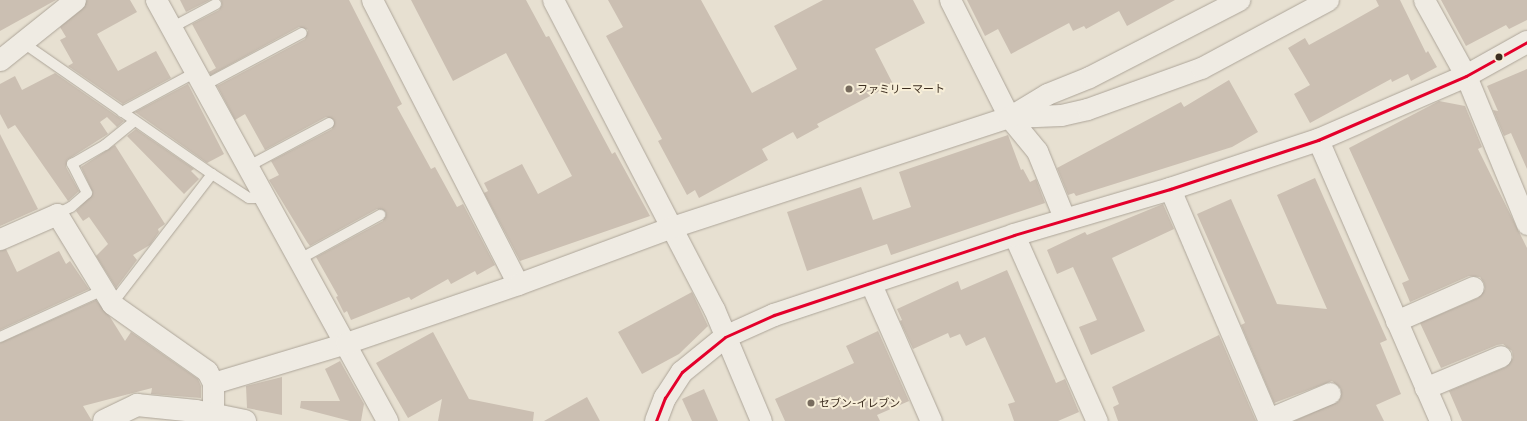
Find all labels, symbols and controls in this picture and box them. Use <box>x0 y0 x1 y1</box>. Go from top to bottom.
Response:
unlabelled marker <box>1494 52 1504 62</box>
place label: ファミリーマート <box>857 82 945 96</box>
marker: ファミリーマート <box>844 84 854 94</box>
place label: セブン-イレブン <box>819 396 900 410</box>
marker: セブン-イレブン <box>806 398 816 408</box>

